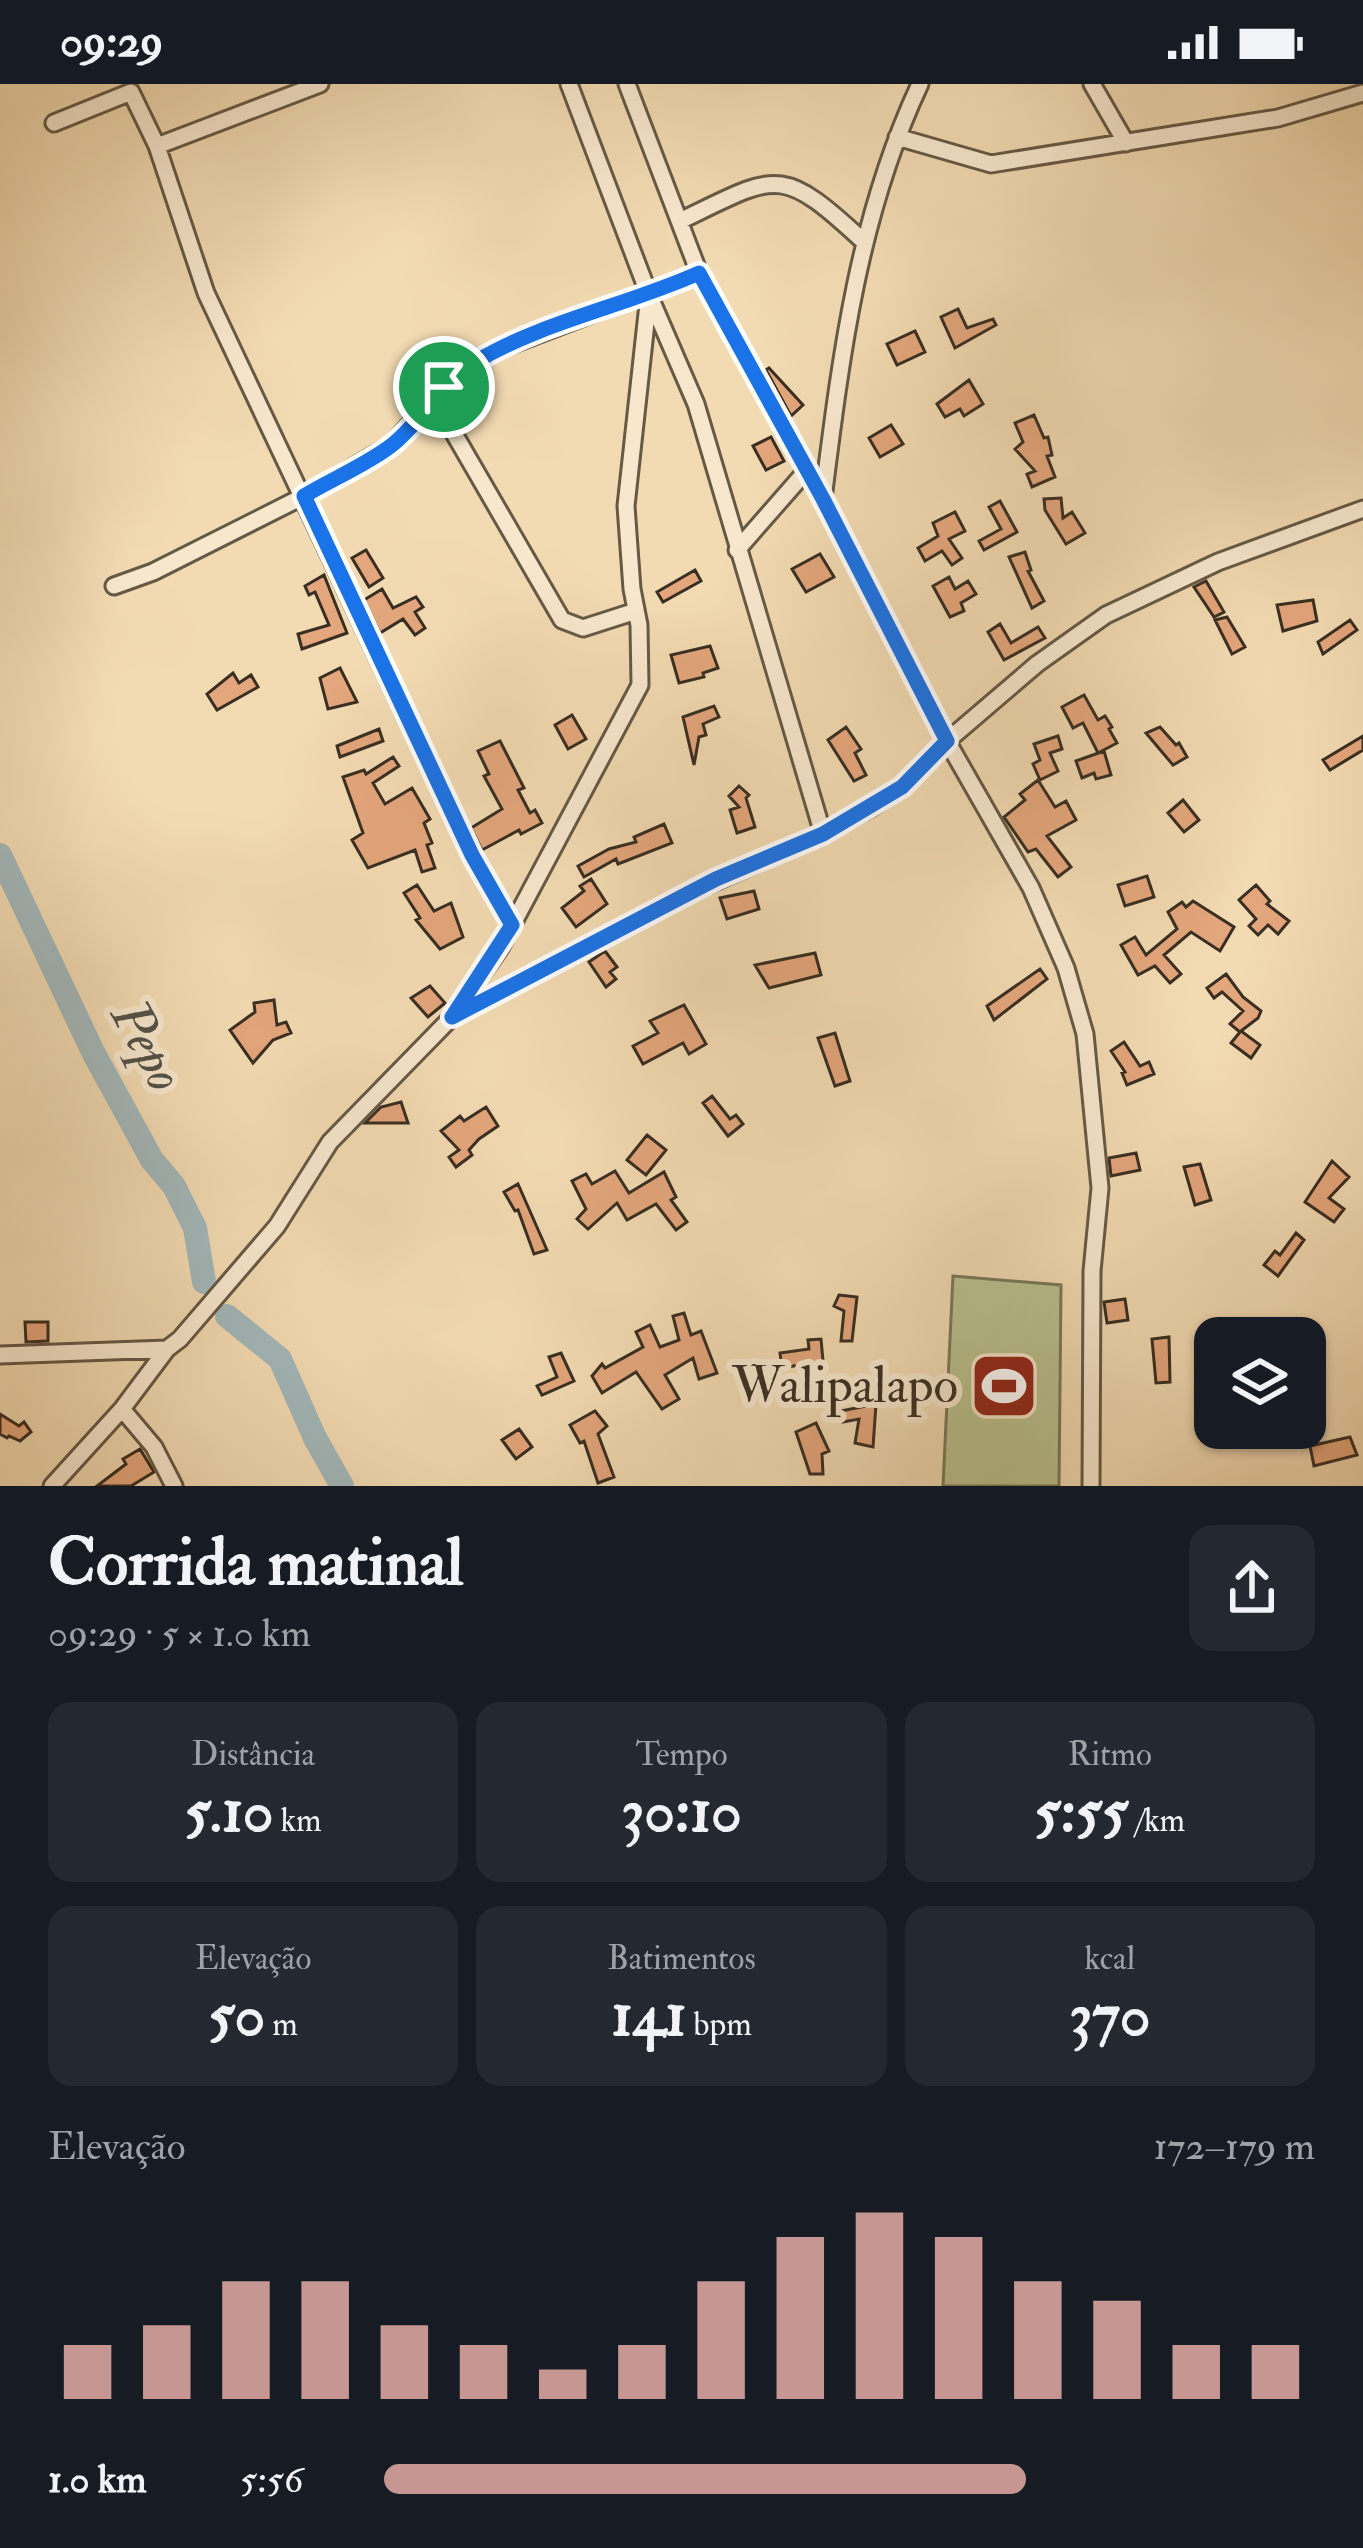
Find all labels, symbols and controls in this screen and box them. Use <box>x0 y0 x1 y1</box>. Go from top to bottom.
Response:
text: 09:29 <box>60 14 163 70</box>
pin <box>393 336 495 438</box>
icon: arrive <box>411 354 477 420</box>
water label: Pepo <box>95 988 199 1103</box>
map controls <box>1194 1317 1326 1449</box>
button: layers <box>1194 1317 1326 1449</box>
sports icon: Walipalapo <box>969 1351 1039 1421</box>
place label: Walipalapo <box>731 1354 958 1418</box>
text: Corrida matinal <box>48 1522 463 1605</box>
button: share <box>1189 1525 1315 1651</box>
text: 09:29 · 5 × 1.0 km <box>48 1609 311 1658</box>
text: Distância <box>191 1734 315 1775</box>
text: Tempo <box>635 1734 728 1775</box>
text: Ritmo <box>1068 1734 1152 1775</box>
text: 5.10 <box>185 1775 273 1850</box>
text: 30:10 <box>621 1775 742 1850</box>
text: 5:55 <box>1034 1775 1128 1850</box>
text: km <box>273 1800 322 1841</box>
text: /km <box>1128 1800 1185 1841</box>
text: Elevação <box>195 1938 311 1979</box>
text: Batimentos <box>607 1938 756 1979</box>
text: kcal <box>1085 1938 1135 1979</box>
text: 50 <box>209 1979 265 2054</box>
text: 141 <box>611 1979 686 2054</box>
text: 370 <box>1069 1979 1150 2054</box>
text: m <box>265 2004 298 2045</box>
text: bpm <box>686 2004 752 2045</box>
text: Elevação <box>48 2122 185 2171</box>
text: 172–179 m <box>1153 2122 1315 2171</box>
text: 1.0 km <box>48 2455 147 2504</box>
text: 5:56 <box>240 2455 303 2504</box>

